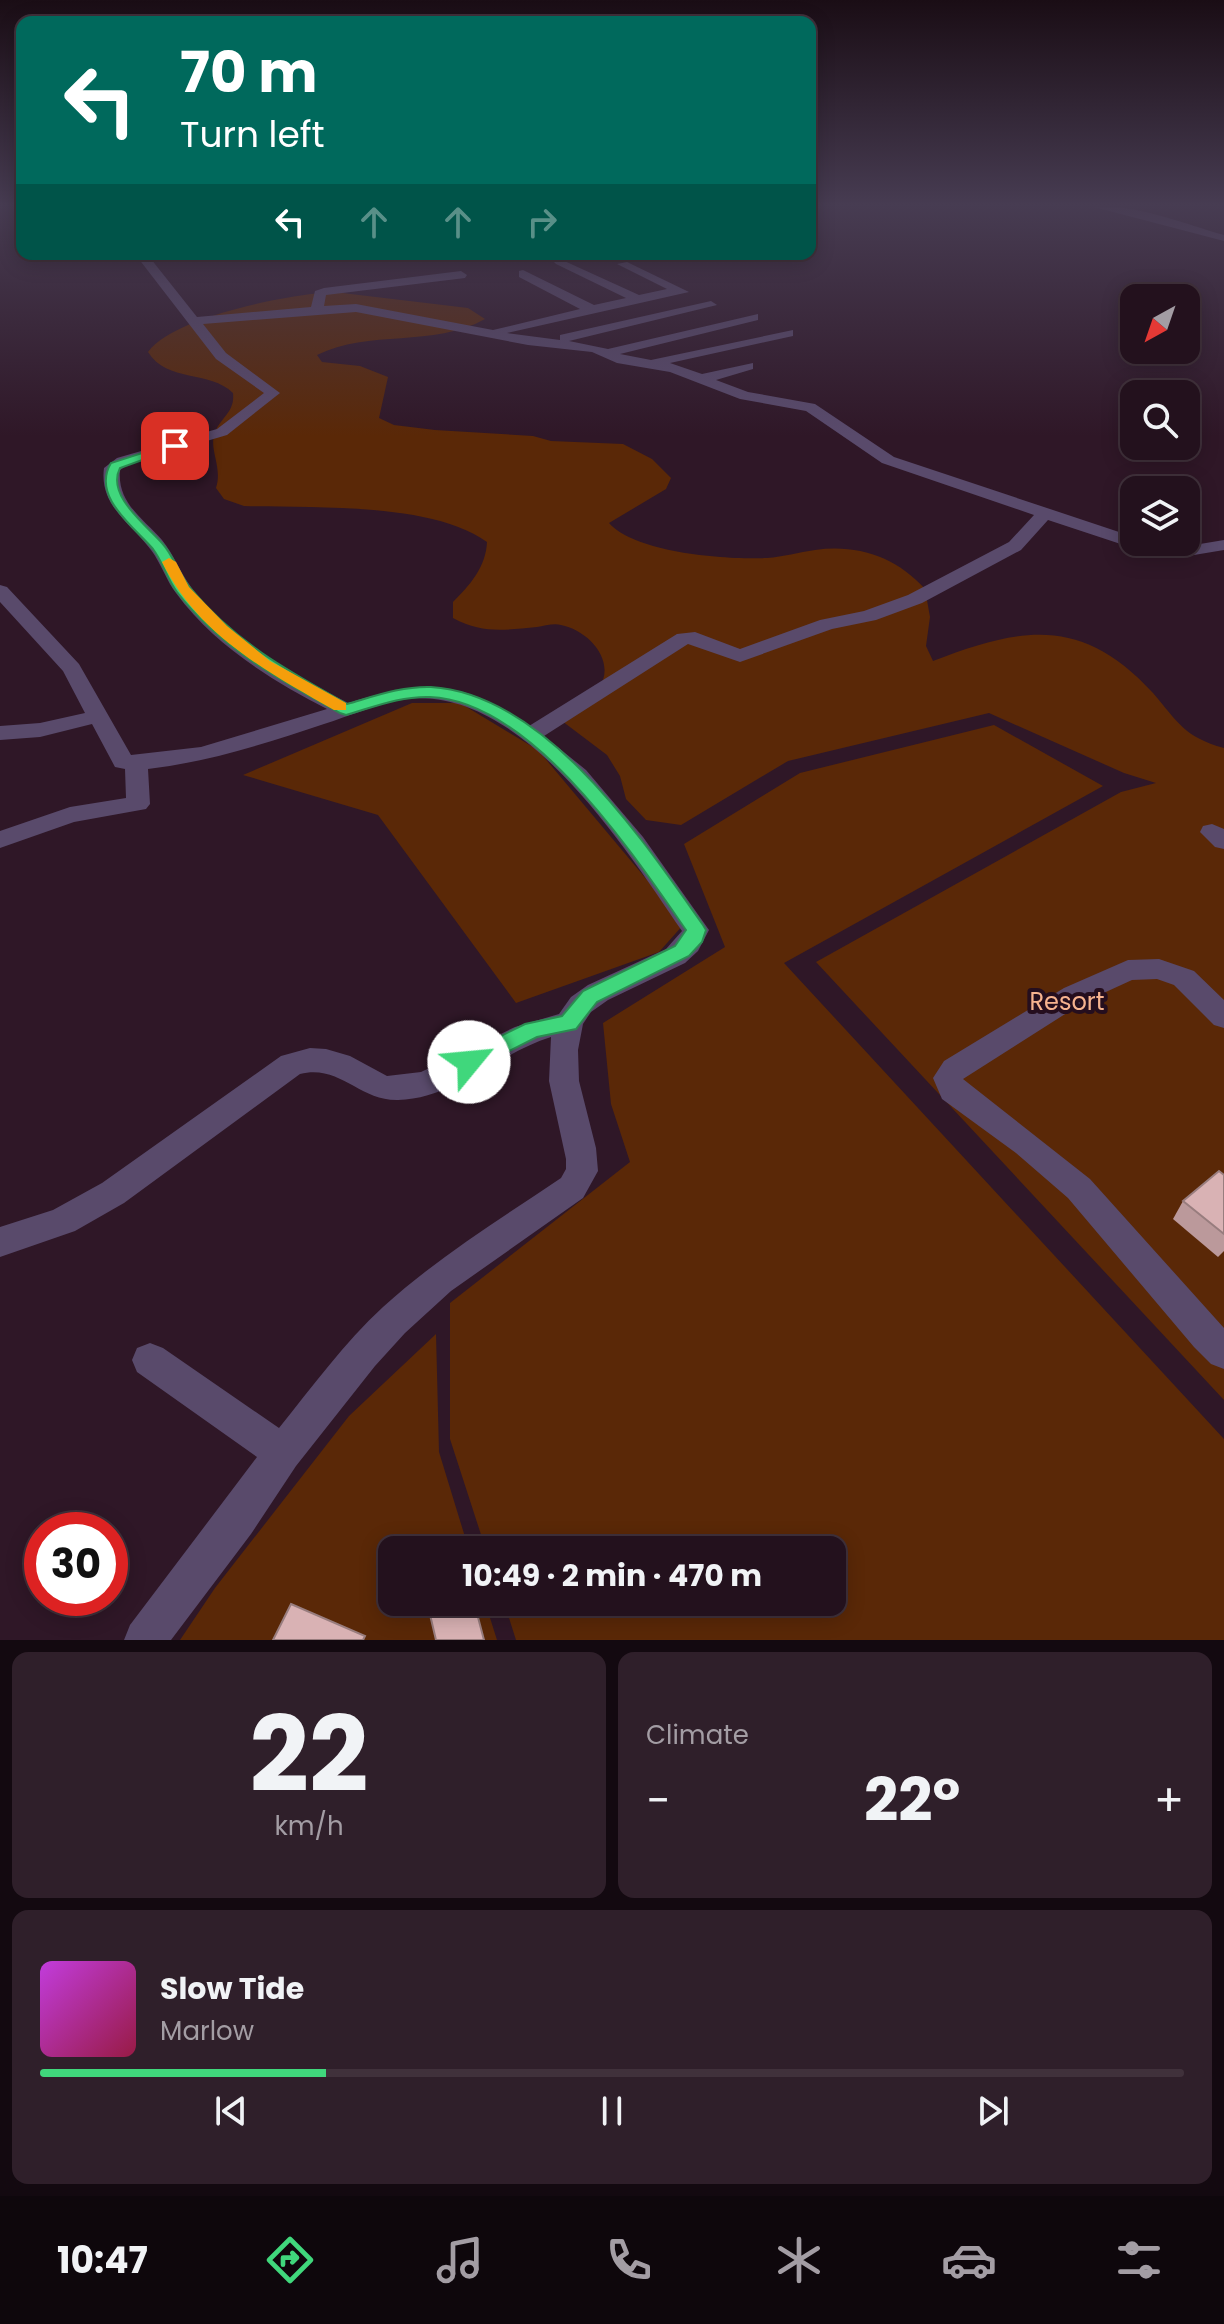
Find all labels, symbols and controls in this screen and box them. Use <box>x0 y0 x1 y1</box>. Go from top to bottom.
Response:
text: 70 m <box>180 33 318 112</box>
icon: left <box>48 48 152 152</box>
text: Turn left <box>180 109 325 160</box>
icon: left <box>268 200 312 244</box>
icon: ahead <box>352 200 396 244</box>
icon: ahead <box>436 200 480 244</box>
icon: right <box>520 200 564 244</box>
north arrow <box>1120 284 1200 364</box>
map controls <box>1120 284 1200 556</box>
button: search <box>1120 380 1200 460</box>
pin <box>141 412 209 480</box>
icon: arrive <box>153 424 197 468</box>
button: layers <box>1120 476 1200 556</box>
park label: Resort <box>1029 985 1105 1018</box>
position arrow <box>427 1020 511 1104</box>
speed limit sign: 30 <box>24 1512 128 1616</box>
text: 10:49 · 2 min · 470 m <box>462 1554 762 1597</box>
text: 22 <box>250 1682 368 1827</box>
text: Climate <box>646 1717 749 1753</box>
text: 22° <box>864 1758 960 1842</box>
text: − <box>646 1770 670 1831</box>
text: + <box>1154 1770 1184 1831</box>
text: km/h <box>274 1808 344 1844</box>
text: Slow Tide <box>160 1967 304 2010</box>
text: Marlow <box>160 2013 254 2049</box>
icon: previous <box>209 2089 253 2133</box>
icon: pause <box>590 2089 634 2133</box>
icon: next <box>971 2089 1015 2133</box>
icon: directions <box>262 2232 318 2288</box>
icon: music <box>432 2232 488 2288</box>
icon: phone <box>601 2232 657 2288</box>
icon: climate <box>771 2232 827 2288</box>
icon: car <box>941 2232 997 2288</box>
icon: filters <box>1111 2232 1167 2288</box>
text: 10:47 <box>57 2235 148 2286</box>

